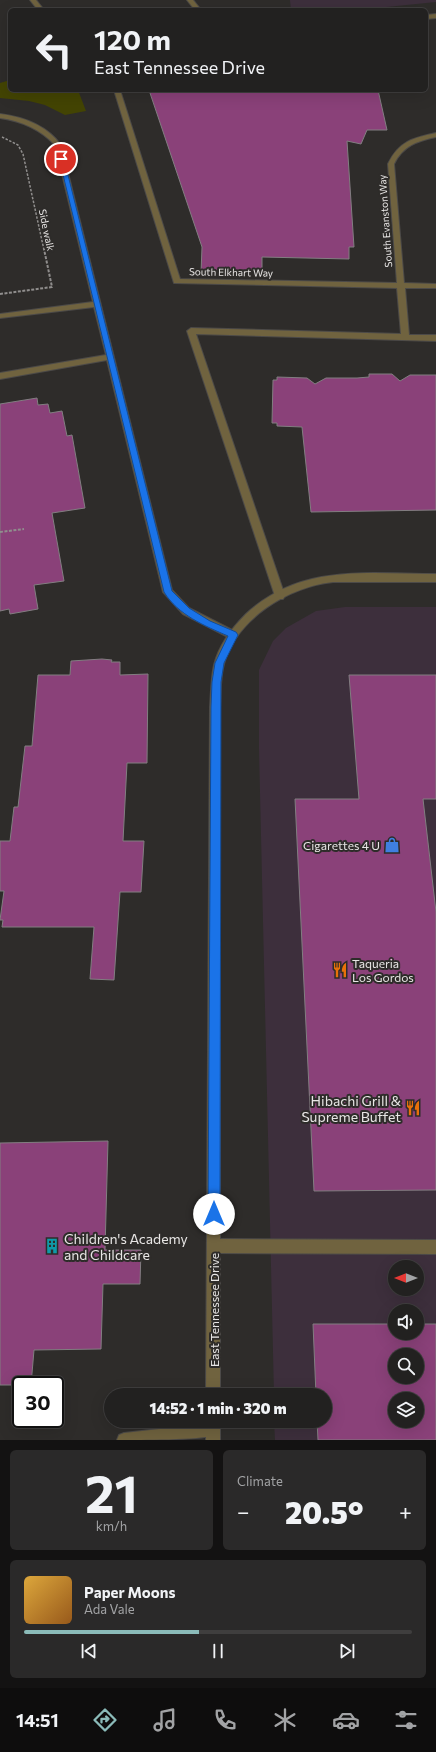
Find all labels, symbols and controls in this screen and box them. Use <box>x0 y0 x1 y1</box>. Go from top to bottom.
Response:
text: 120 m <box>94 22 171 56</box>
icon: left <box>28 24 80 76</box>
text: East Tennessee Drive <box>94 56 265 78</box>
pin <box>44 142 78 176</box>
icon: arrive <box>50 148 72 170</box>
street label: South Evanston Way <box>376 174 394 268</box>
street label: Side walk <box>37 208 57 253</box>
street label: South Elkhart Way <box>189 265 273 279</box>
shop icon: Cigarettes 4 U <box>383 836 401 854</box>
place label: Cigarettes 4 U <box>303 838 380 852</box>
place label: Taqueria Los Gordos <box>352 956 414 984</box>
restaurant icon: Taqueria Los Gordos <box>331 961 349 979</box>
place label: Hibachi Grill & Supreme Buffet <box>301 1092 402 1125</box>
restaurant icon: Hibachi Grill & Supreme Buffet <box>404 1099 422 1117</box>
position arrow <box>193 1193 235 1235</box>
place label: Children's Academy and Childcare <box>64 1230 188 1263</box>
building icon: Children's Academy and Childcare <box>43 1237 61 1255</box>
street label: East Tennessee Drive <box>207 1253 221 1367</box>
north arrow <box>388 1260 424 1296</box>
map controls <box>388 1260 424 1428</box>
button: sound <box>388 1304 424 1340</box>
button: search <box>388 1348 424 1384</box>
speed limit sign: 30 <box>12 1376 64 1428</box>
button: layers <box>388 1392 424 1428</box>
text: 14:52 · 1 min · 320 m <box>149 1399 287 1417</box>
text: 21 <box>85 1460 138 1524</box>
text: Climate <box>237 1473 283 1489</box>
text: 20.5° <box>285 1493 364 1530</box>
text: − <box>237 1498 250 1525</box>
text: + <box>399 1498 412 1525</box>
text: km/h <box>96 1518 127 1534</box>
text: Paper Moons <box>84 1583 175 1601</box>
text: Ada Vale <box>84 1601 135 1617</box>
icon: previous <box>78 1640 100 1662</box>
icon: pause <box>207 1640 229 1662</box>
icon: next <box>336 1640 358 1662</box>
icon: directions <box>91 1706 119 1734</box>
icon: music <box>151 1706 179 1734</box>
icon: phone <box>211 1706 239 1734</box>
icon: climate <box>271 1706 299 1734</box>
icon: car <box>332 1706 360 1734</box>
icon: filters <box>392 1706 420 1734</box>
text: 14:51 <box>16 1709 59 1731</box>

